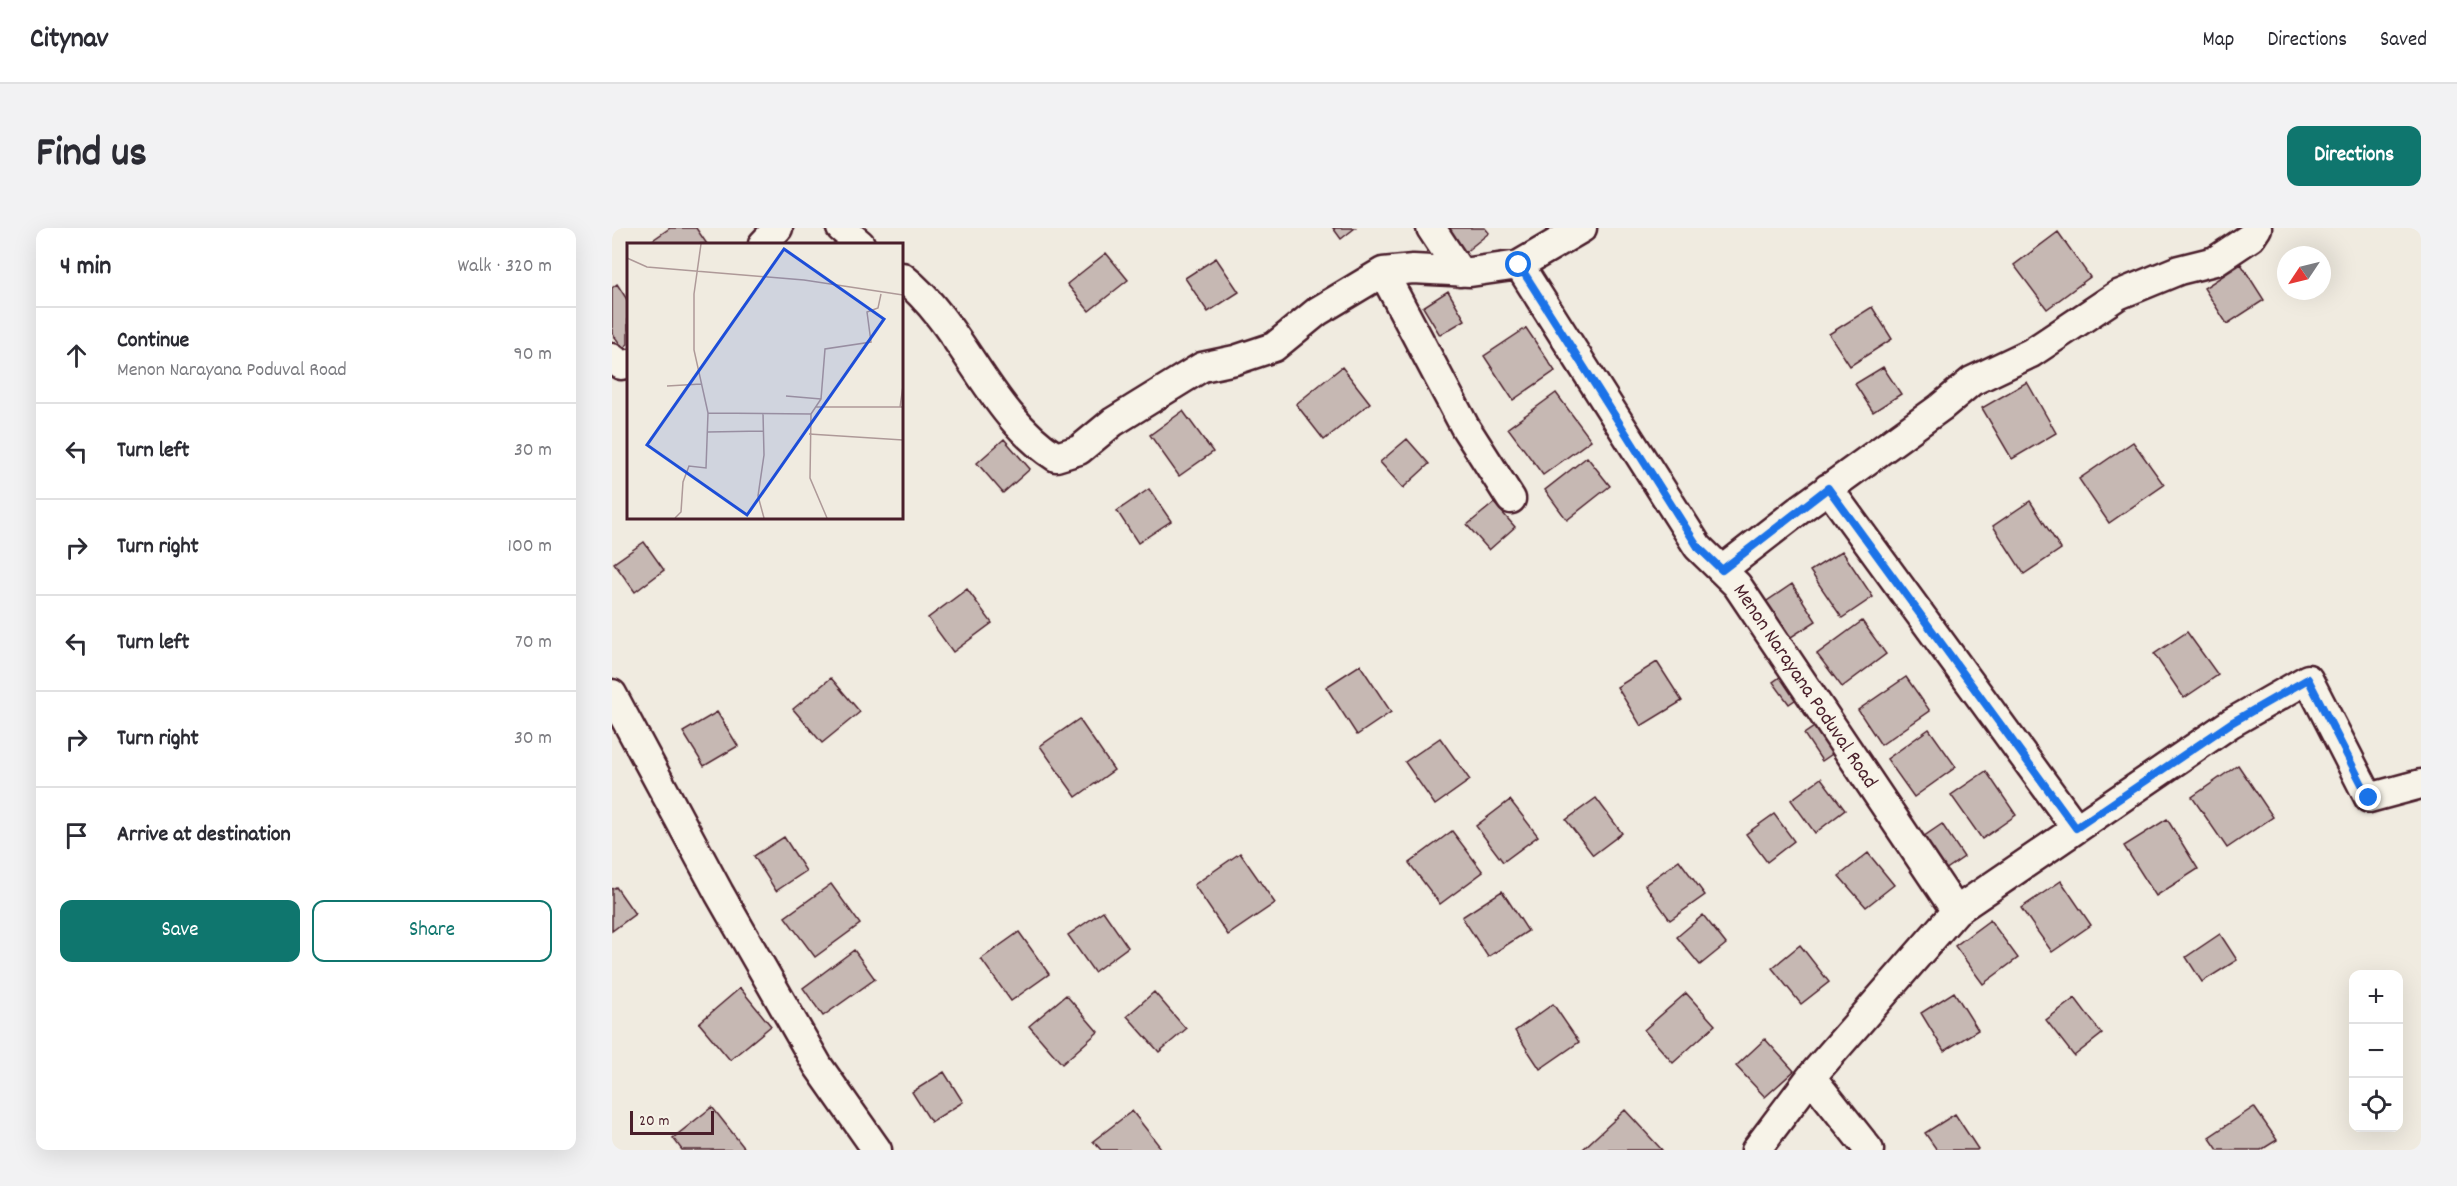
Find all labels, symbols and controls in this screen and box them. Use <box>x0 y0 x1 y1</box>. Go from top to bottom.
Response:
text: Citynav <box>30 21 108 61</box>
text: Map <box>2203 26 2234 56</box>
text: Directions <box>2267 26 2347 56</box>
text: Saved <box>2380 26 2427 56</box>
text: Find us <box>36 126 147 186</box>
button: Directions <box>2287 126 2421 186</box>
inset map <box>627 243 903 519</box>
north arrow <box>2277 246 2331 300</box>
text: 4 min <box>60 249 111 286</box>
route start <box>1505 251 1531 277</box>
text: Walk · 320 m <box>458 253 552 281</box>
text: Continue <box>117 326 189 357</box>
icon: ahead <box>60 339 93 372</box>
text: 90 m <box>514 341 552 369</box>
text: Menon Narayana Poduval Road <box>117 357 347 385</box>
icon: left <box>60 435 93 468</box>
text: Turn left <box>117 436 189 467</box>
text: 30 m <box>514 437 552 465</box>
icon: right <box>60 531 93 564</box>
text: Turn right <box>117 532 199 563</box>
text: 100 m <box>508 533 552 561</box>
street label: Menon Narayana Poduval Road <box>1724 579 1884 795</box>
icon: left <box>60 627 93 660</box>
text: Turn left <box>117 628 189 659</box>
text: 70 m <box>515 629 552 657</box>
icon: right <box>60 723 93 756</box>
text: Turn right <box>117 724 199 755</box>
text: 30 m <box>514 725 552 753</box>
route end <box>2355 784 2381 810</box>
icon: arrive <box>60 819 93 852</box>
text: Arrive at destination <box>117 820 291 851</box>
button: Save <box>60 900 300 962</box>
button: Share <box>312 900 552 962</box>
map controls <box>2349 970 2403 1132</box>
button: + <box>2349 970 2403 1024</box>
button: − <box>2349 1024 2403 1078</box>
button: locate <box>2349 1078 2403 1132</box>
scale bar <box>630 1108 714 1136</box>
text: 20 m <box>639 1110 669 1133</box>

